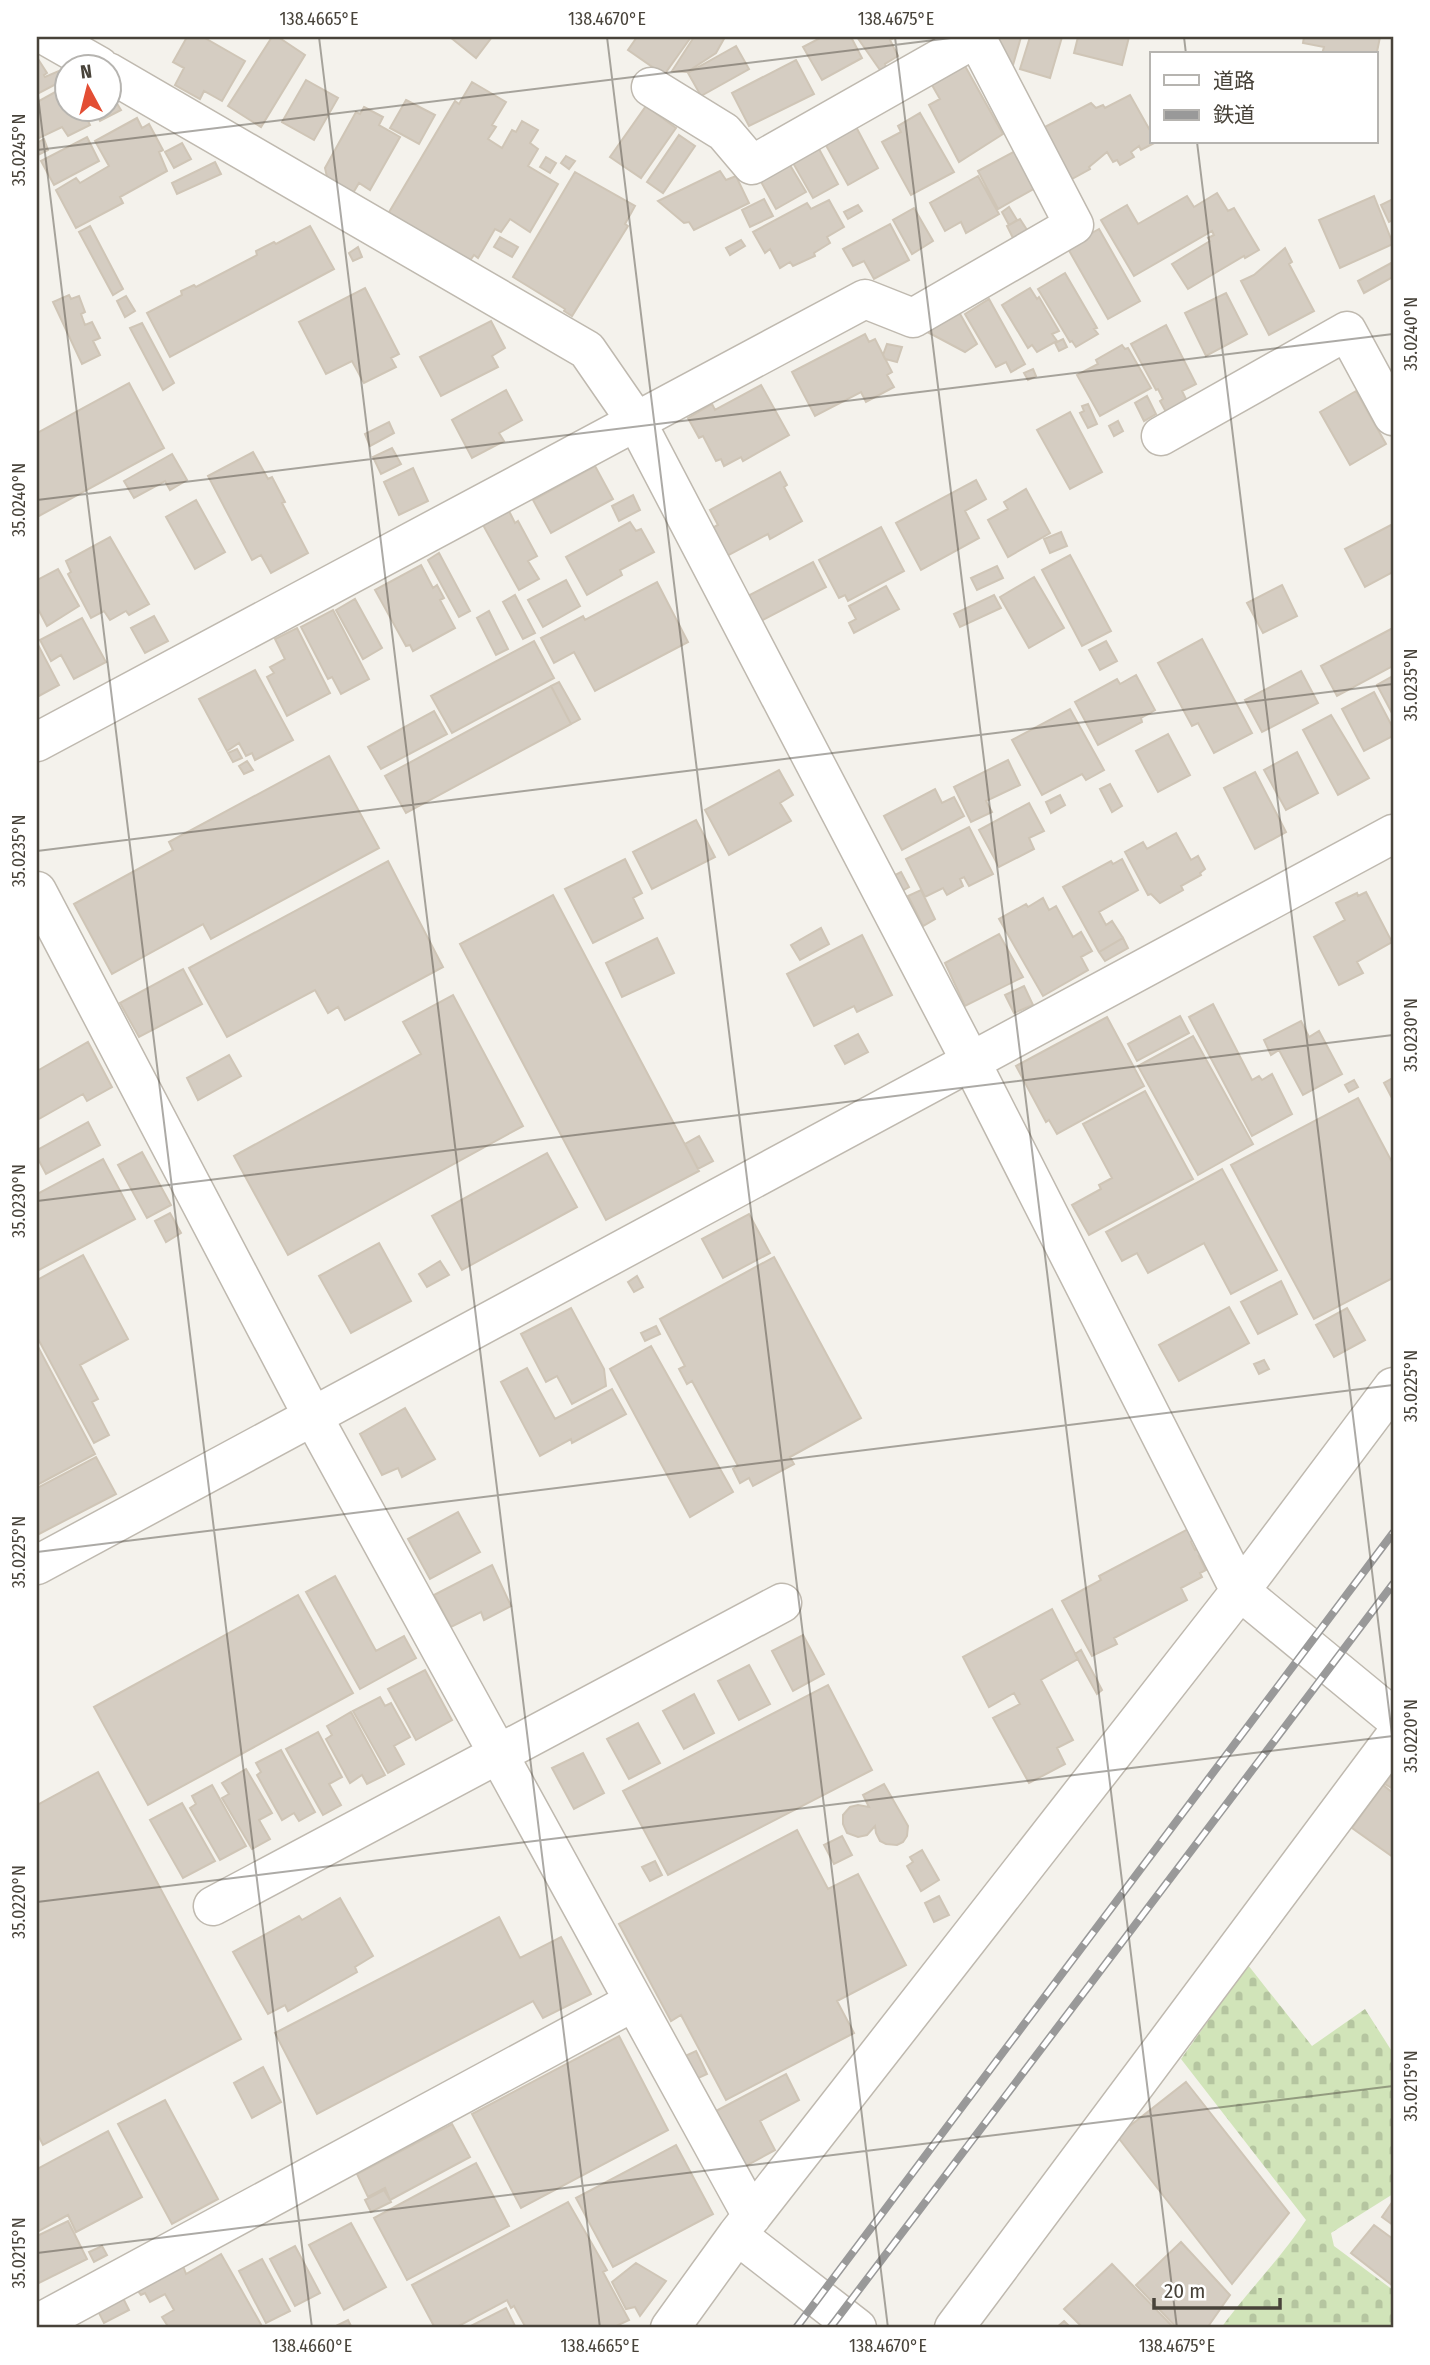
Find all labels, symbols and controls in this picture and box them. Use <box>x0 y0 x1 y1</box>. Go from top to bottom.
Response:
text: 138.4665°E <box>280 8 358 30</box>
text: 138.4670°E <box>568 8 646 30</box>
text: 138.4675°E <box>858 8 934 30</box>
north arrow <box>52 52 122 122</box>
legend <box>1150 52 1378 144</box>
text: N <box>79 60 93 84</box>
text: 道路 <box>1213 68 1255 94</box>
text: 鉄道 <box>1213 102 1255 128</box>
text: 35.0245°N <box>8 114 30 186</box>
text: 35.0240°N <box>1400 297 1422 371</box>
text: 35.0240°N <box>8 463 30 537</box>
text: 35.0235°N <box>1400 649 1422 721</box>
text: 35.0235°N <box>8 815 30 887</box>
text: 35.0230°N <box>1400 998 1422 1072</box>
text: 35.0230°N <box>8 1164 30 1238</box>
text: 35.0225°N <box>1400 1350 1422 1422</box>
text: 35.0225°N <box>8 1516 30 1588</box>
text: 35.0220°N <box>1400 1699 1422 1773</box>
text: 35.0220°N <box>8 1865 30 1939</box>
text: 35.0215°N <box>1400 2050 1422 2122</box>
text: 35.0215°N <box>8 2217 30 2289</box>
scale bar <box>1154 2267 1280 2311</box>
text: 20 m <box>1164 2278 1205 2304</box>
text: 138.4660°E <box>272 2335 352 2357</box>
text: 138.4665°E <box>561 2335 639 2357</box>
text: 138.4670°E <box>849 2335 927 2357</box>
text: 138.4675°E <box>1139 2335 1215 2357</box>

